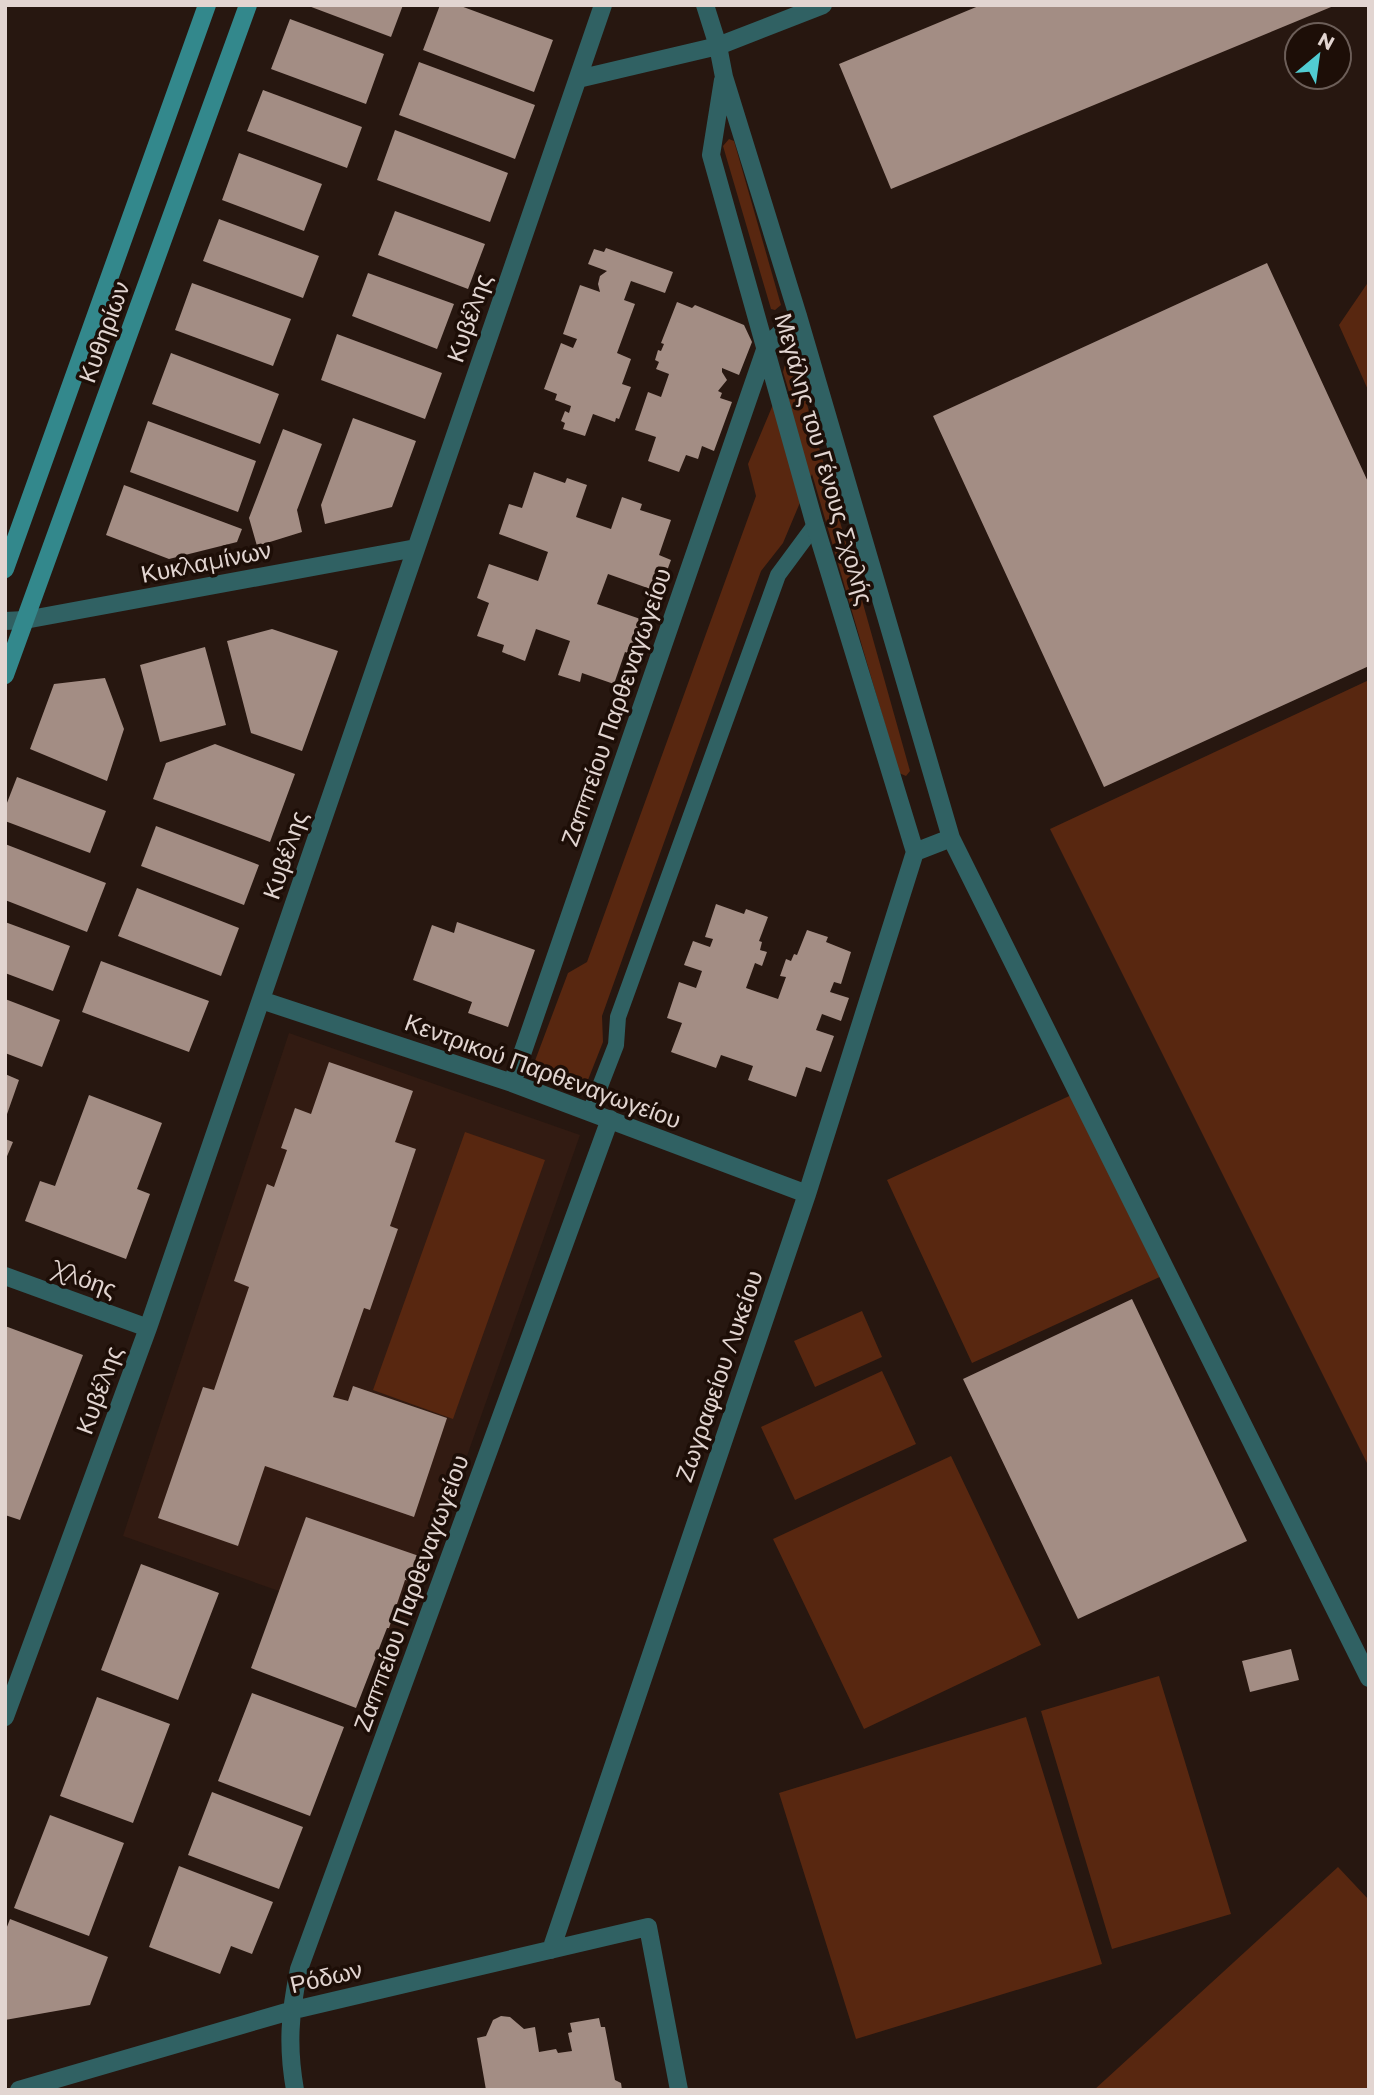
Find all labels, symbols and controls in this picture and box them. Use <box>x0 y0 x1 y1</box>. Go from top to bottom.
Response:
north arrow <box>1283 21 1353 91</box>
text: N <box>1314 28 1338 55</box>
street label: Κυβέλης <box>440 270 498 366</box>
street label: Κυθηρίων <box>72 277 136 387</box>
street label: Μεγάλης του Γένους Σχολής <box>768 310 880 608</box>
street label: Κυκλαμίνων <box>138 535 274 589</box>
street label: Ζαππείου Παρθεναγωγείου <box>555 564 677 850</box>
street label: Κυβέλης <box>256 807 314 903</box>
street label: Κεντρικού Παρθεναγωγείου <box>401 1007 685 1135</box>
street label: Χλόης <box>47 1253 120 1304</box>
street label: Ζωγραφείου Λυκείου <box>669 1266 769 1486</box>
street label: Κυβέλης <box>70 1342 128 1438</box>
street label: Ζαππείου Παρθεναγωγείου <box>347 1451 475 1735</box>
street label: Ρόδων <box>287 1955 365 1999</box>

